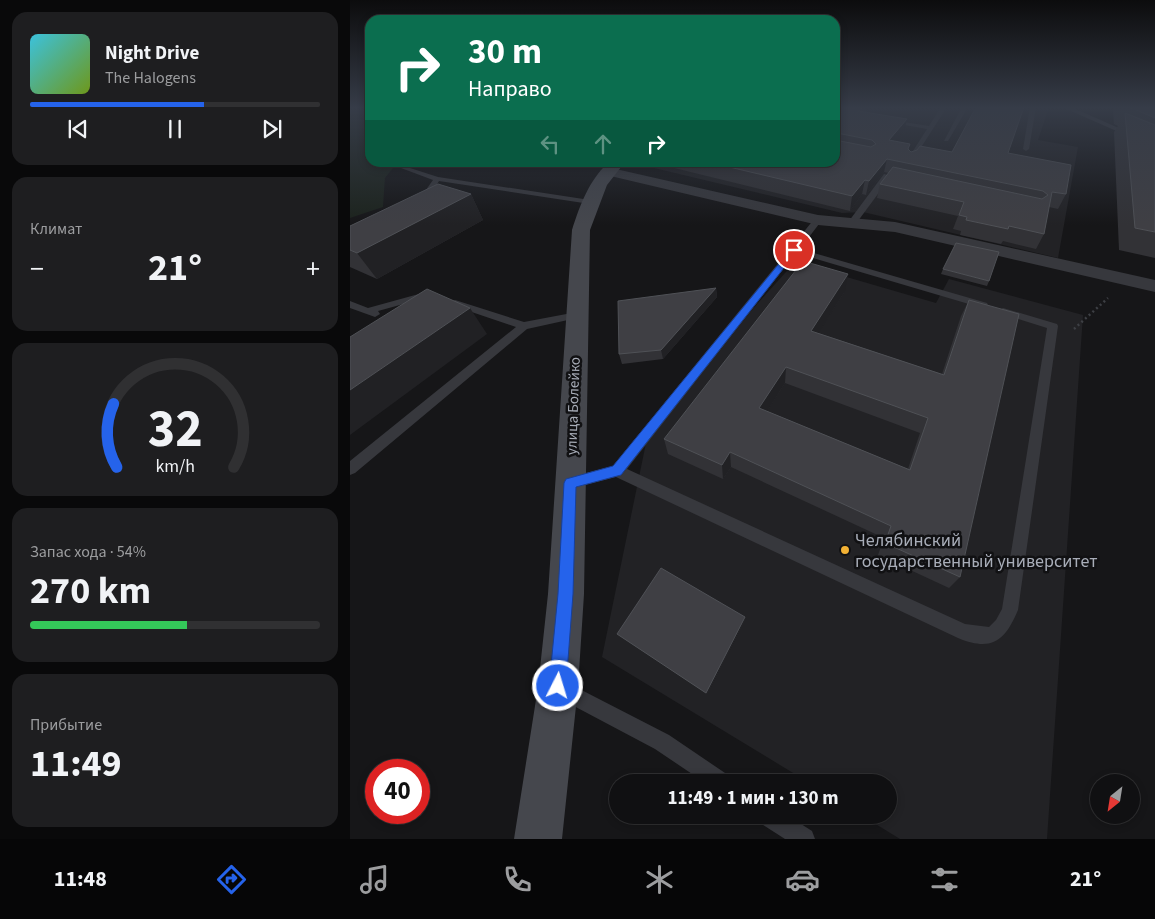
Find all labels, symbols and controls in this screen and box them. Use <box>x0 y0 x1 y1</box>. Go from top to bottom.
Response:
text: 30 m <box>468 27 542 77</box>
icon: right <box>385 35 450 100</box>
text: Night Drive <box>105 40 199 67</box>
text: The Halogens <box>105 67 196 89</box>
text: Направо <box>468 73 552 105</box>
icon: previous <box>64 115 92 143</box>
icon: pause <box>161 115 189 143</box>
icon: next <box>258 115 286 143</box>
icon: left <box>536 130 564 158</box>
icon: ahead <box>589 130 617 158</box>
icon: right <box>642 130 670 158</box>
text: Климат <box>30 218 82 240</box>
pin <box>773 229 815 271</box>
icon: arrive <box>780 236 808 264</box>
text: 21° <box>148 241 202 295</box>
text: − <box>30 249 44 289</box>
text: + <box>306 249 320 289</box>
street label: улица Болейко <box>561 357 586 456</box>
text: 32 <box>148 393 202 467</box>
text: km/h <box>155 454 195 479</box>
place label: Челябинский государственный университет <box>855 528 1097 574</box>
text: Запас хода · 54% <box>30 541 146 563</box>
marker: Челябинский государственный университет <box>839 544 851 556</box>
text: 270 km <box>30 564 151 618</box>
position arrow <box>531 659 583 711</box>
text: Прибытие <box>30 714 102 736</box>
text: 11:49 <box>30 737 122 791</box>
speed limit sign: 40 <box>365 759 430 824</box>
north arrow <box>1090 774 1140 824</box>
map controls <box>1090 774 1140 824</box>
text: 11:49 · 1 мин · 130 m <box>667 785 839 812</box>
icon: directions <box>214 862 249 897</box>
icon: music <box>357 862 392 897</box>
icon: phone <box>500 862 535 897</box>
icon: climate <box>642 862 677 897</box>
icon: car <box>785 862 820 897</box>
icon: filters <box>927 862 962 897</box>
text: 11:48 <box>54 863 107 895</box>
text: 21° <box>1070 863 1101 895</box>

